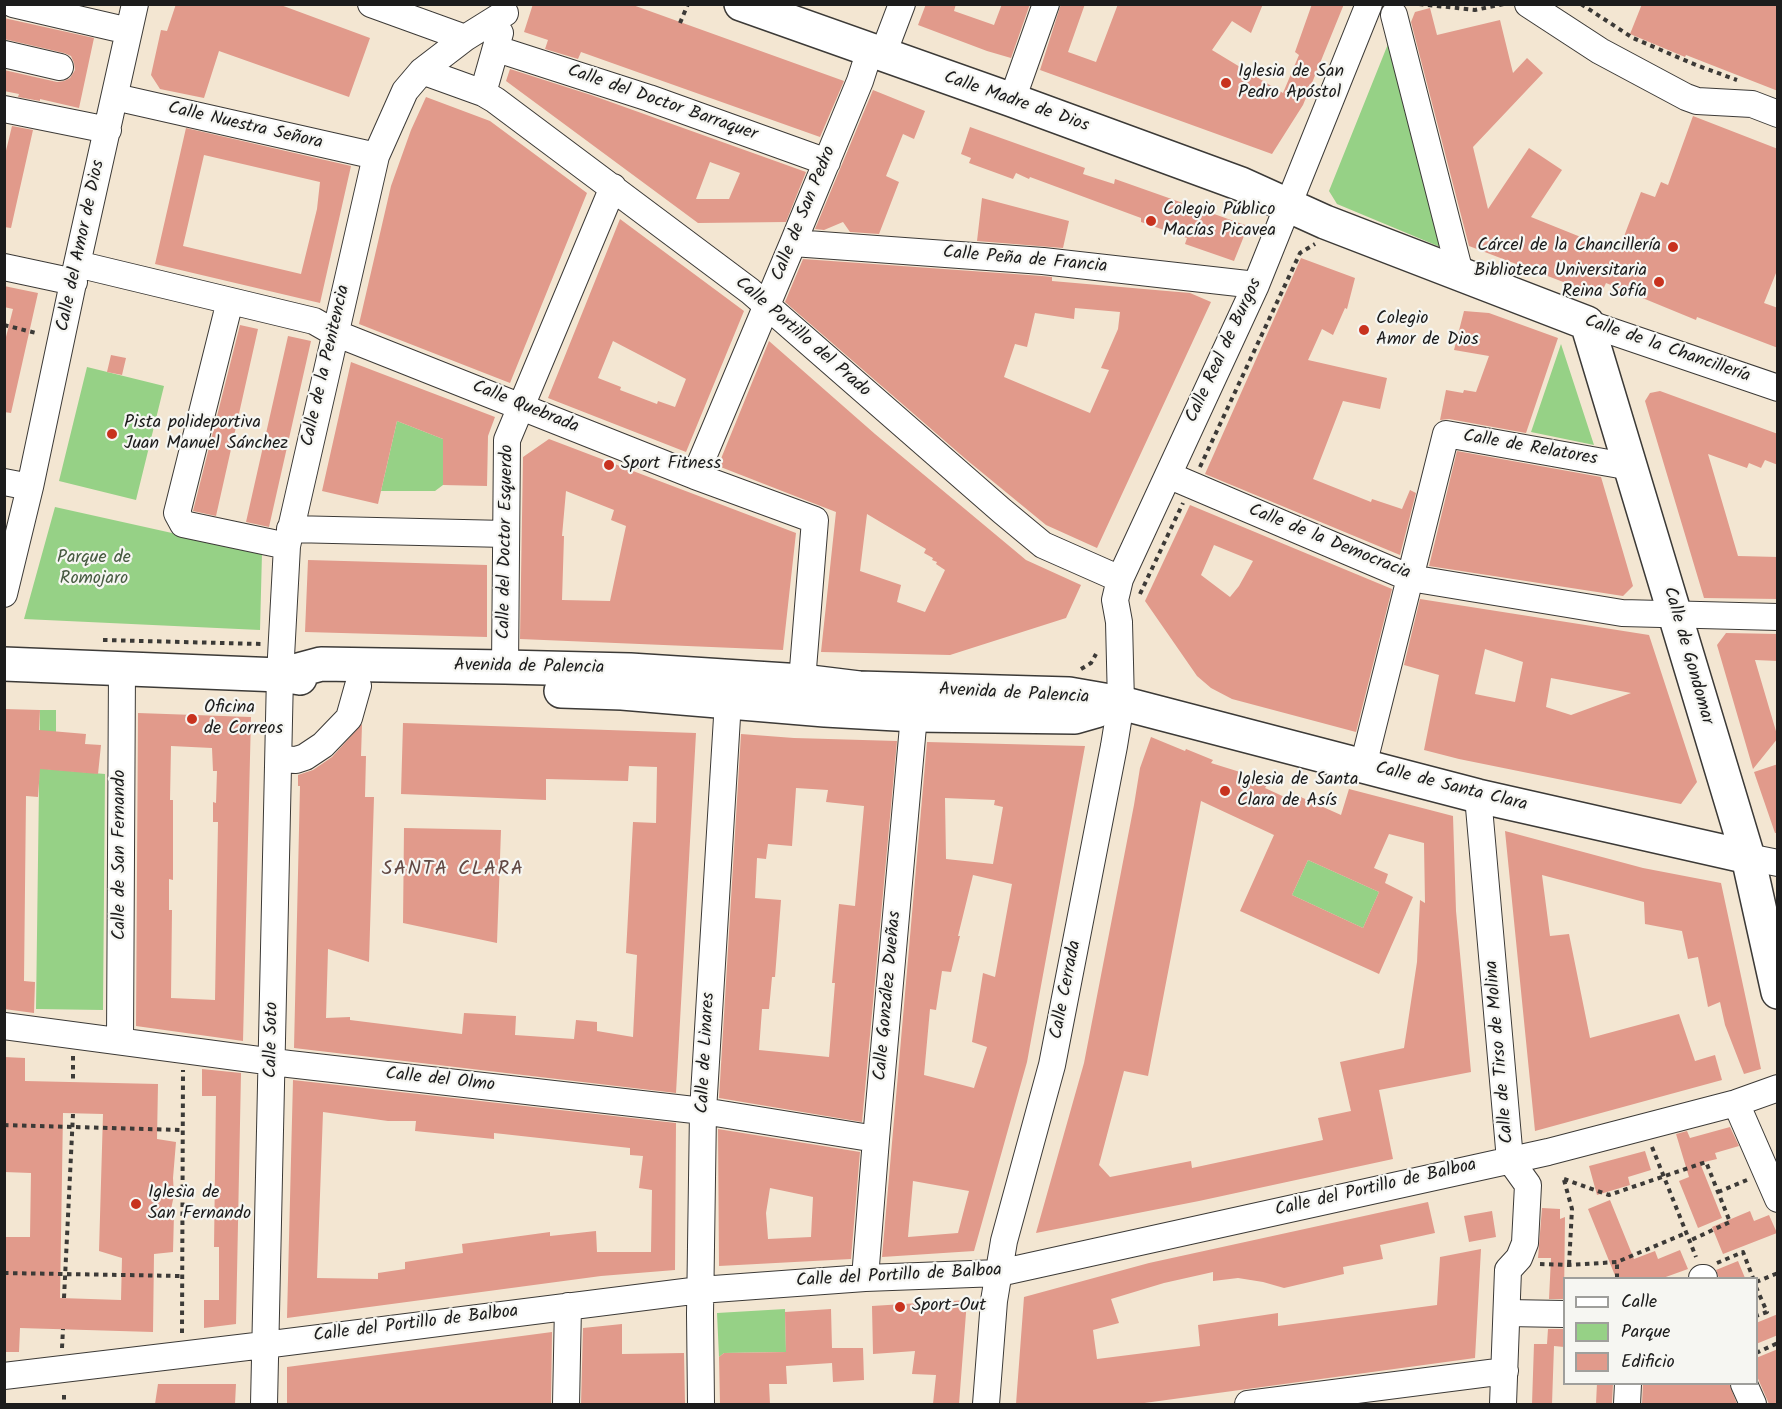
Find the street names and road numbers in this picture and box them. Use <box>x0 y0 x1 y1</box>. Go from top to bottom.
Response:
street label: Calle del Doctor Barraquer <box>564 61 760 147</box>
street label: Calle Madre de Dios <box>940 68 1092 138</box>
street label: Calle Nuestra Señora <box>165 99 325 155</box>
street label: Calle de San Pedro <box>768 143 842 285</box>
street label: Calle del Amor de Dios <box>53 158 111 334</box>
street label: Calle Peña de Francia <box>942 243 1108 279</box>
street label: Calle Portillo del Prado <box>730 273 874 403</box>
street label: Calle Real de Burgos <box>1182 275 1268 427</box>
street label: Calle de la Penitencia <box>298 283 356 449</box>
street label: Calle de la Chancillería <box>1581 311 1753 389</box>
street label: Calle Quebrada <box>469 377 581 439</box>
street label: Calle de Relatores <box>1461 427 1599 471</box>
street label: Calle del Doctor Esquerdo <box>495 444 519 640</box>
street label: Calle de la Democracia <box>1245 501 1413 585</box>
street label: Calle de Gondomar <box>1657 585 1717 727</box>
street label: Avenida de Palencia <box>454 656 604 680</box>
street label: Avenida de Palencia <box>938 680 1090 710</box>
street label: Calle de Santa Clara <box>1373 759 1529 817</box>
street label: Calle de San Fernando <box>110 770 132 940</box>
street label: Calle González Dueñas <box>871 910 907 1082</box>
street label: Calle Cerrada <box>1047 939 1087 1041</box>
street label: Calle de Tirso de Molina <box>1482 959 1520 1145</box>
street label: Calle de Linares <box>693 992 721 1114</box>
street label: Calle Soto <box>262 1002 284 1078</box>
street label: Calle del Olmo <box>384 1065 496 1097</box>
street label: Calle del Portillo de Balboa <box>1273 1155 1479 1223</box>
street label: Calle del Portillo de Balboa <box>796 1261 1002 1293</box>
street label: Calle del Portillo de Balboa <box>312 1302 520 1348</box>

